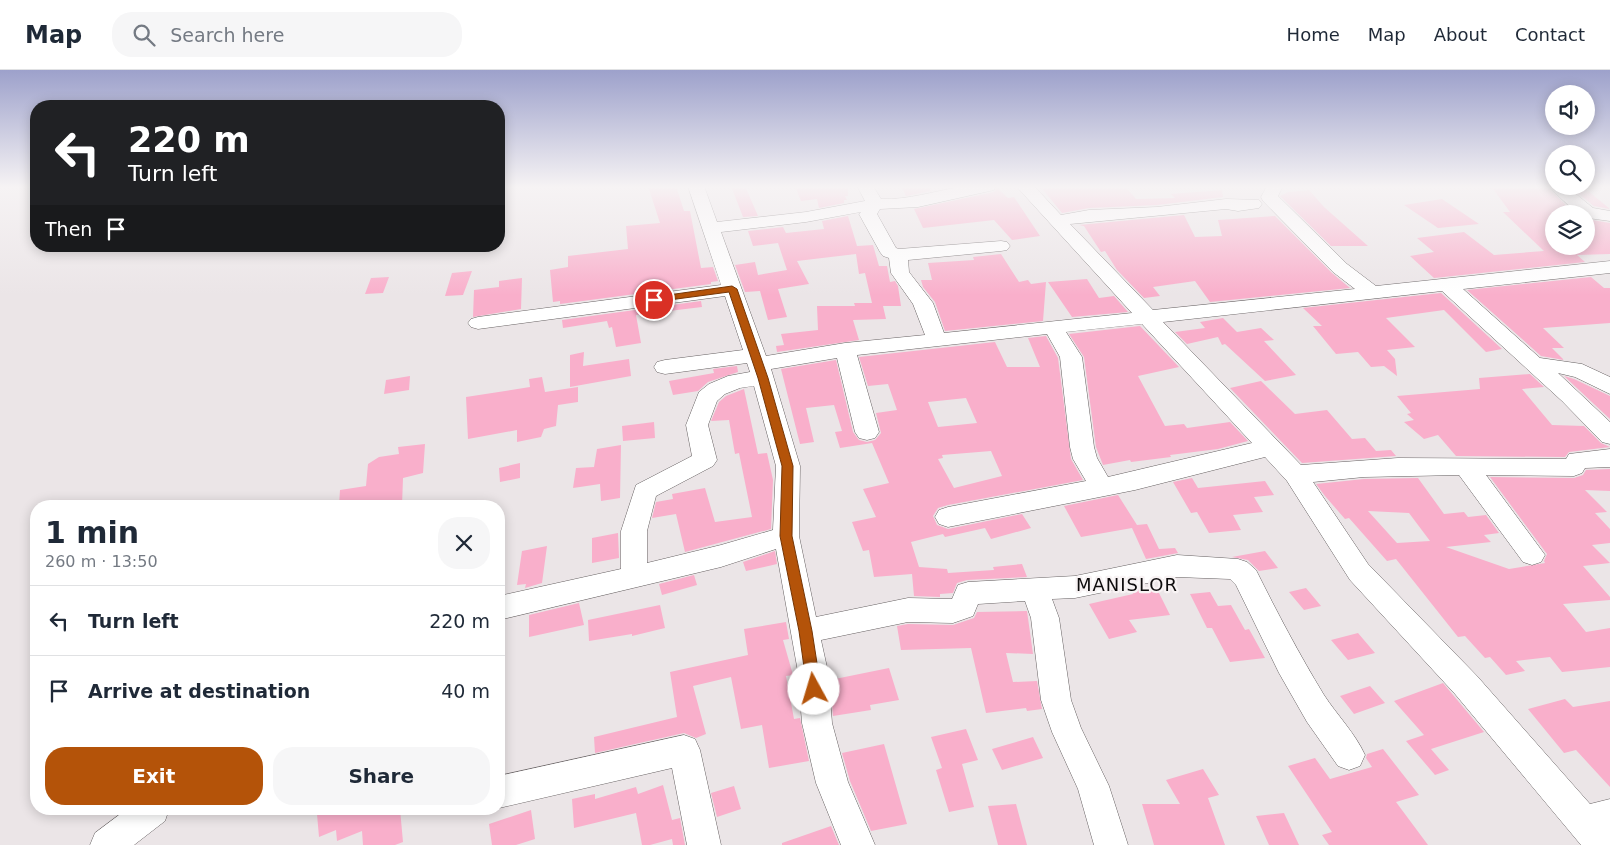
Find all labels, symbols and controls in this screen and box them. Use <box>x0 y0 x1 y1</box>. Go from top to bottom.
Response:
search box <box>112 12 462 57</box>
text: Map <box>25 21 82 49</box>
icon: search <box>130 21 158 49</box>
text: Search here <box>170 24 284 46</box>
text: Home <box>1287 24 1340 45</box>
text: Map <box>1368 24 1406 45</box>
text: About <box>1434 24 1487 45</box>
text: Contact <box>1515 24 1585 45</box>
map controls <box>1545 85 1595 255</box>
button: sound <box>1545 85 1595 135</box>
icon: left <box>45 120 110 185</box>
text: 220 m <box>128 120 250 160</box>
button: search <box>1545 145 1595 195</box>
text: Turn left <box>128 161 217 186</box>
button: layers <box>1545 205 1595 255</box>
icon: arrive <box>102 215 130 243</box>
text: Then <box>45 218 92 240</box>
pin <box>633 279 675 321</box>
icon: arrive <box>640 286 668 314</box>
text: 1 min <box>45 515 139 550</box>
button: close <box>438 517 490 569</box>
text: 260 m · 13:50 <box>45 552 158 571</box>
district label: MANISLOR <box>1076 574 1178 595</box>
icon: left <box>45 607 73 635</box>
text: Turn left <box>88 610 179 632</box>
text: 220 m <box>429 610 490 632</box>
position arrow <box>787 662 839 714</box>
icon: arrive <box>45 677 73 705</box>
text: Arrive at destination <box>88 680 310 702</box>
text: 40 m <box>441 680 490 702</box>
button: Exit <box>45 747 263 805</box>
button: Share <box>273 747 490 805</box>

